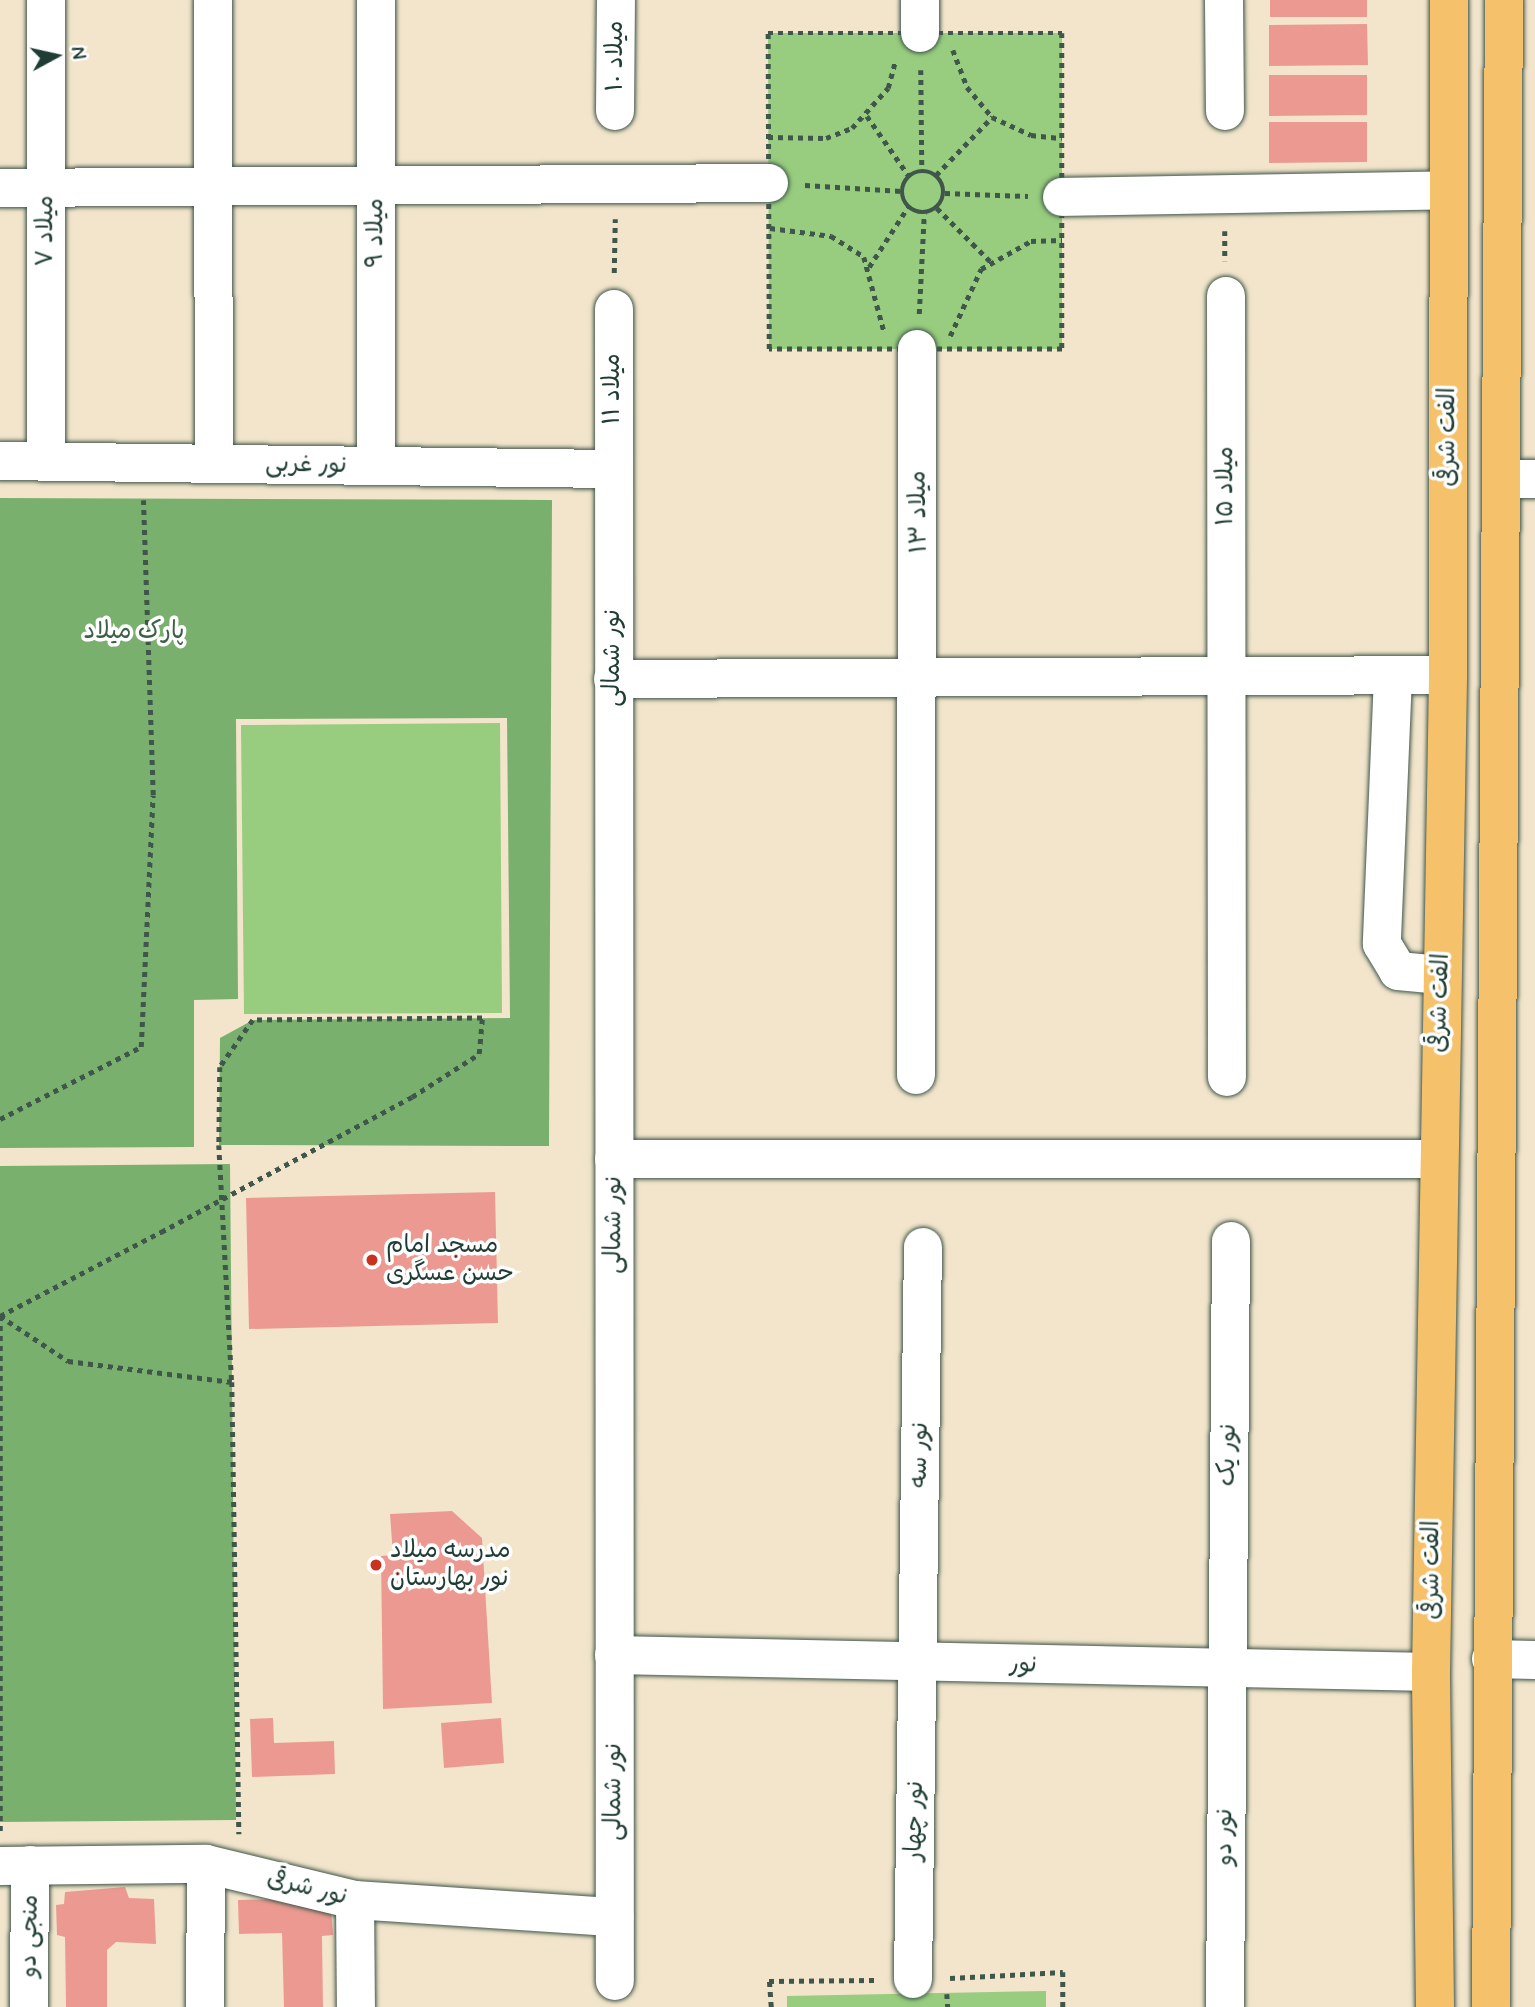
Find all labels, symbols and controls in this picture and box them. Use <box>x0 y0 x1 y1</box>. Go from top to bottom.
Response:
north arrow <box>21 21 91 91</box>
street label: میلاد ۱۰ <box>602 21 630 91</box>
text: N <box>64 45 91 61</box>
street label: میلاد ۷ <box>32 195 60 267</box>
street label: میلاد ۹ <box>362 198 390 268</box>
street label: میلاد ۱۱ <box>599 353 627 425</box>
street label: الفت شرقی <box>1434 387 1462 487</box>
street label: میلاد ۱۵ <box>1212 446 1240 526</box>
street label: نور غربی <box>265 450 347 480</box>
street label: میلاد ۱۳ <box>904 470 934 554</box>
street label: نور شمالی <box>599 609 627 707</box>
park label: پارک میلاد <box>84 618 184 646</box>
street label: الفت شرقی <box>1424 953 1456 1053</box>
street label: نور شمالی <box>600 1176 628 1274</box>
place label: مسجد امام حسن عسگری <box>386 1232 514 1288</box>
marker: مسجد امام حسن عسگری <box>364 1252 380 1268</box>
street label: نور سه <box>905 1422 935 1488</box>
street label: نور یک <box>1213 1424 1243 1486</box>
street label: الفت شرقی <box>1418 1520 1446 1620</box>
place label: مدرسه میلاد نور بهارستان <box>390 1537 511 1593</box>
marker: مدرسه میلاد نور بهارستان <box>368 1557 384 1573</box>
street label: نور <box>1009 1650 1037 1680</box>
street label: نور شمالی <box>600 1743 628 1841</box>
street label: نور چهار <box>900 1781 930 1861</box>
street label: نور دو <box>1211 1809 1239 1865</box>
street label: نور شرقی <box>264 1864 350 1912</box>
street label: منجی دو <box>15 1894 45 1978</box>

